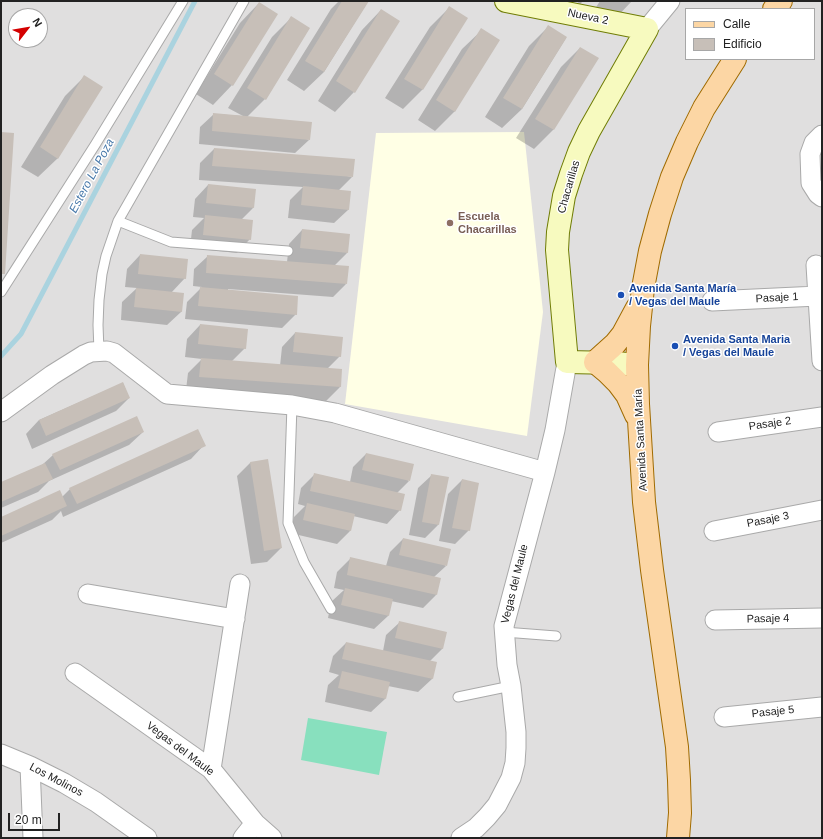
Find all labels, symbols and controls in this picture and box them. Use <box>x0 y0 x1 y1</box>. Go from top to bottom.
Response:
street label: Nueva 2 <box>567 6 609 28</box>
north arrow <box>8 8 48 48</box>
legend <box>685 8 815 60</box>
text: N <box>30 16 45 29</box>
text: Calle <box>723 17 750 31</box>
text: Edificio <box>723 37 762 51</box>
water label: Estero La Poza <box>66 136 118 216</box>
street label: Chacarillas <box>555 159 583 215</box>
place label: Escuela Chacarillas <box>458 210 517 236</box>
marker: Escuela Chacarillas <box>445 218 455 228</box>
place label: Avenida Santa María / Vegas del Maule <box>629 282 736 308</box>
marker: Avenida Santa María / Vegas del Maule <box>616 290 626 300</box>
street label: Pasaje 1 <box>755 290 799 306</box>
place label: Avenida Santa Maria / Vegas del Maule <box>683 333 790 359</box>
marker: Avenida Santa Maria / Vegas del Maule <box>670 341 680 351</box>
street label: Avenida Santa María <box>632 388 650 492</box>
street label: Pasaje 2 <box>748 414 792 434</box>
street label: Pasaje 3 <box>746 509 790 531</box>
street label: Vegas del Maule <box>499 543 531 625</box>
street label: Pasaje 4 <box>746 612 790 626</box>
street label: Pasaje 5 <box>751 703 795 721</box>
street label: Vegas del Maule <box>144 719 216 779</box>
street label: Los Molinos <box>27 760 85 800</box>
scale bar <box>10 805 62 831</box>
text: 20 m <box>15 813 42 827</box>

